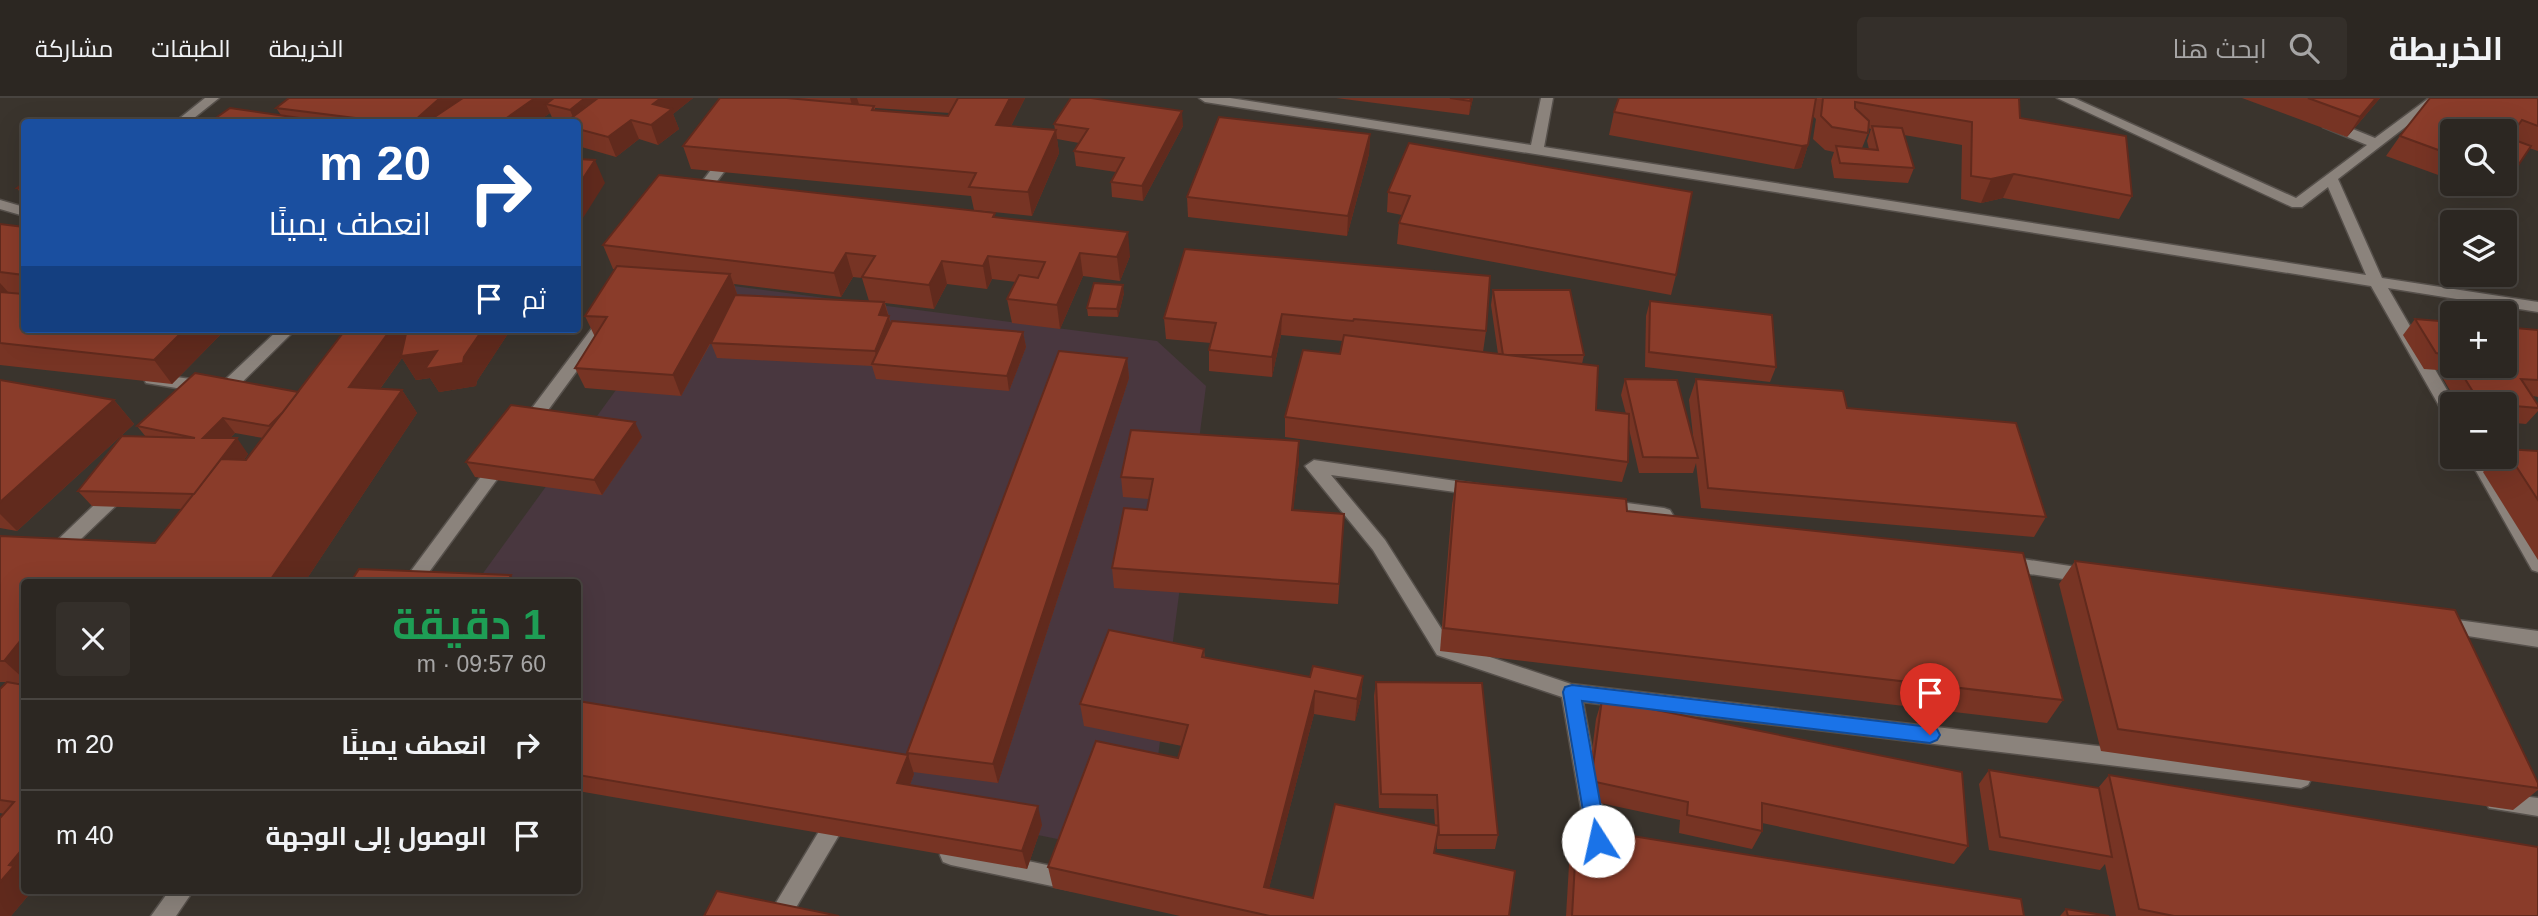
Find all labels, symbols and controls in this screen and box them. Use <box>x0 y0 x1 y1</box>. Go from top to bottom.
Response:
search box <box>1857 17 2347 80</box>
icon: search <box>2285 29 2323 67</box>
text: الخريطة <box>2389 30 2503 67</box>
text: ابحث هنا <box>2173 34 2267 64</box>
text: مشاركة <box>35 35 113 62</box>
text: الطبقات <box>151 35 231 62</box>
text: الخريطة <box>269 35 344 62</box>
map controls <box>2440 119 2517 469</box>
button: search <box>2440 119 2517 196</box>
text: 20 m <box>319 136 431 190</box>
icon: right <box>455 147 546 238</box>
text: انعطف يمينًا <box>268 206 431 242</box>
button: layers <box>2440 210 2517 287</box>
icon: arrive <box>470 280 508 318</box>
text: ثم <box>522 285 546 315</box>
button: + <box>2440 301 2517 378</box>
button: − <box>2440 392 2517 469</box>
text: 1 دقيقة <box>392 601 546 648</box>
button: close <box>56 602 130 676</box>
text: 60 m · 09:57 <box>417 651 546 677</box>
pin <box>1900 663 1960 735</box>
icon: arrive <box>1911 674 1949 712</box>
icon: right <box>508 726 546 764</box>
text: 20 m <box>56 729 114 759</box>
text: انعطف يمينًا <box>341 730 487 760</box>
position arrow <box>1561 804 1635 878</box>
icon: arrive <box>508 817 546 855</box>
text: 40 m <box>56 820 114 850</box>
text: الوصول إلى الوجهة <box>265 821 487 851</box>

